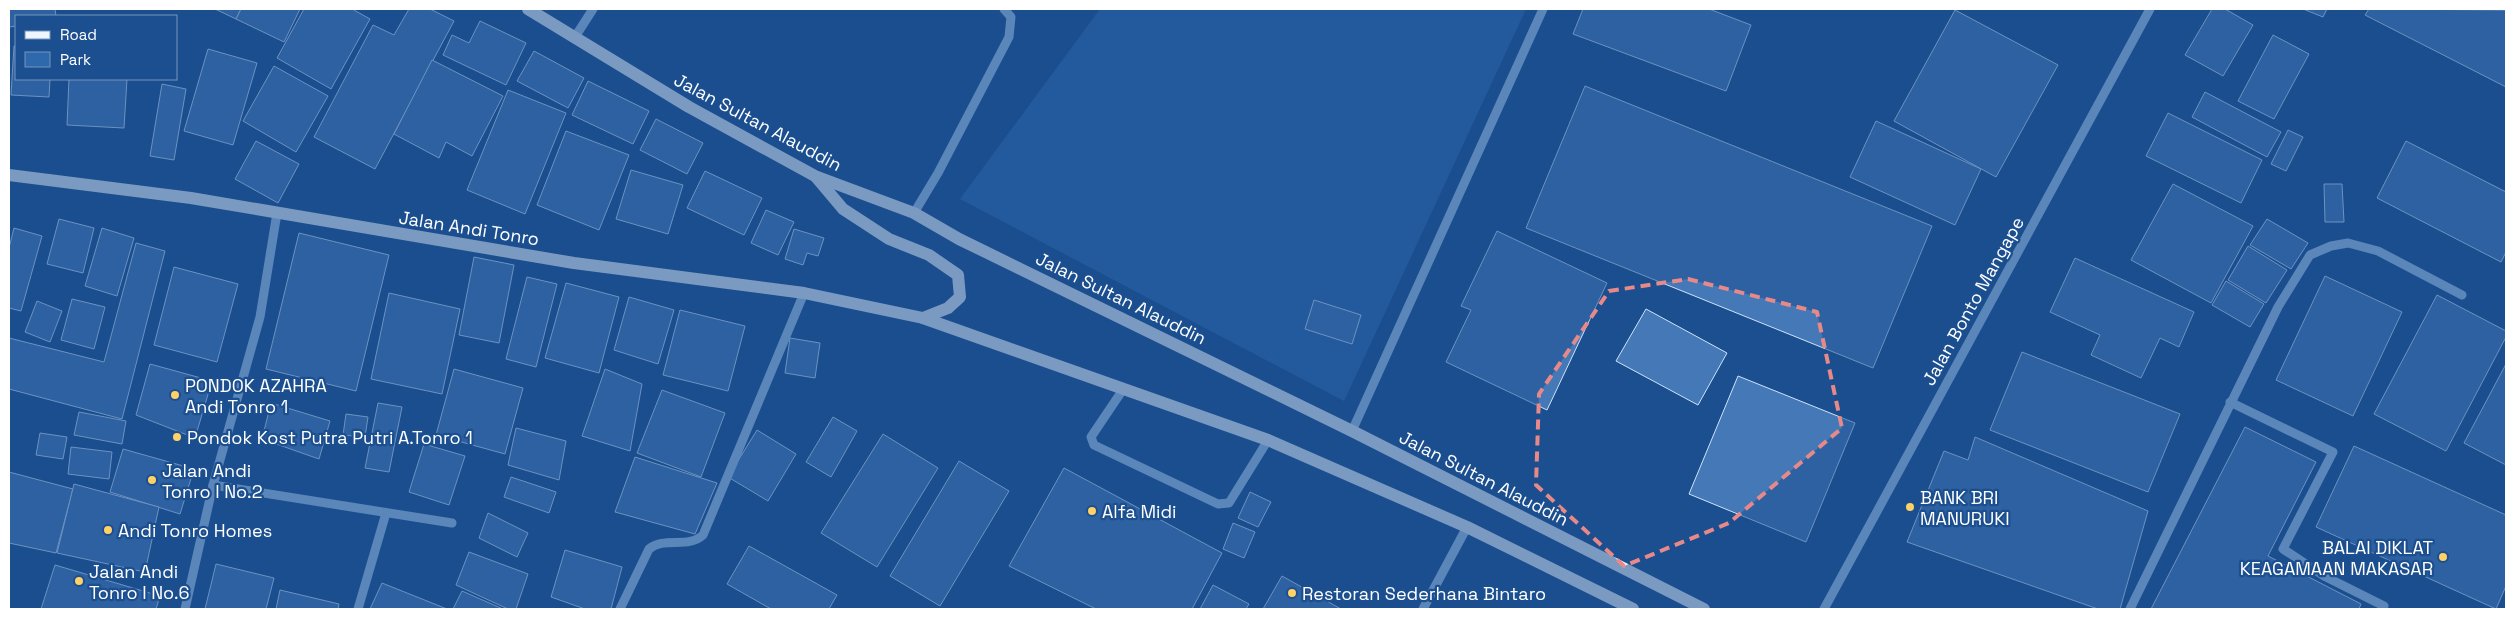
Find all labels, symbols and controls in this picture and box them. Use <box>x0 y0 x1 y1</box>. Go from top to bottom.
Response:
legend <box>15 15 178 80</box>
text: Road <box>60 25 97 44</box>
text: Park <box>60 50 91 69</box>
street label: Jalan Sultan Alauddin <box>670 68 846 176</box>
street label: Jalan Andi Tonro <box>397 206 541 250</box>
street label: Jalan Bonto Mangape <box>1917 212 2029 390</box>
street label: Jalan Sultan Alauddin <box>1032 247 1210 349</box>
place label: PONDOK AZAHRA Andi Tonro 1 <box>185 374 327 418</box>
marker: PONDOK AZAHRA Andi Tonro 1 <box>169 389 181 401</box>
street label: Jalan Sultan Alauddin <box>1395 425 1573 531</box>
place label: Pondok Kost Putra Putri A.Tonro 1 <box>187 426 473 449</box>
marker: Pondok Kost Putra Putri A.Tonro 1 <box>171 431 183 443</box>
place label: Jalan Andi Tonro I No.2 <box>162 459 263 503</box>
marker: Jalan Andi Tonro I No.2 <box>146 474 158 486</box>
place label: BANK BRI MANURUKI <box>1920 486 2010 530</box>
place label: Alfa Midi <box>1102 500 1177 523</box>
marker: BANK BRI MANURUKI <box>1904 501 1916 513</box>
marker: Alfa Midi <box>1086 505 1098 517</box>
place label: Andi Tonro Homes <box>118 519 272 542</box>
marker: Andi Tonro Homes <box>102 524 114 536</box>
place label: BALAI DIKLAT KEAGAMAAN MAKASAR <box>2240 536 2433 580</box>
marker: BALAI DIKLAT KEAGAMAAN MAKASAR <box>2437 551 2449 563</box>
place label: Jalan Andi Tonro I No.6 <box>89 560 190 604</box>
marker: Jalan Andi Tonro I No.6 <box>73 575 85 587</box>
place label: Restoran Sederhana Bintaro <box>1302 582 1546 605</box>
marker: Restoran Sederhana Bintaro <box>1286 587 1298 599</box>

